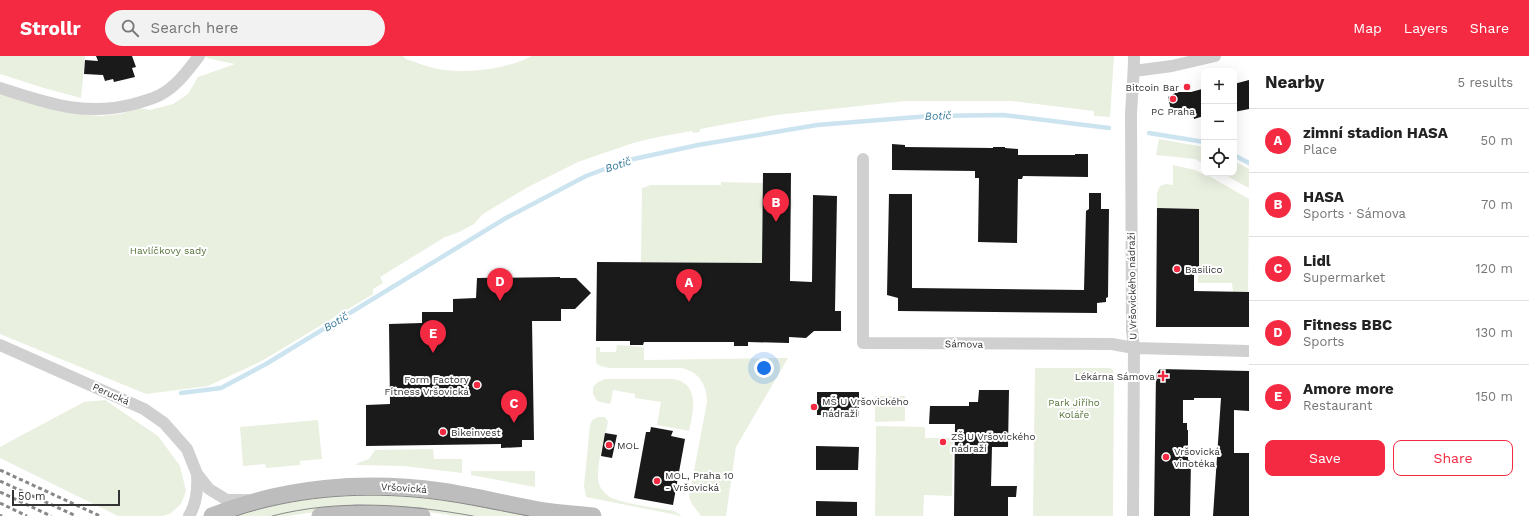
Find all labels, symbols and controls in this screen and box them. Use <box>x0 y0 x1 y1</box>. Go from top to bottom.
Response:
search box <box>105 10 385 46</box>
text: Strollr <box>20 17 81 40</box>
icon: search <box>119 17 141 39</box>
text: Search here <box>151 19 239 37</box>
text: Map <box>1353 20 1382 36</box>
text: Layers <box>1404 20 1448 36</box>
text: Share <box>1470 20 1509 36</box>
map controls <box>1201 68 1237 176</box>
button: + <box>1201 68 1237 104</box>
text: Nearby <box>1265 72 1324 92</box>
text: 5 results <box>1458 75 1513 90</box>
place label: Bitcoin Bar <box>1125 82 1179 93</box>
marker: Bitcoin Bar <box>1182 82 1192 92</box>
marker: PC Praha <box>1168 94 1178 104</box>
button: − <box>1201 104 1237 140</box>
place label: PC Praha <box>1151 106 1195 117</box>
water label: Botič <box>924 109 952 123</box>
text: zimní stadion HASA <box>1303 124 1448 142</box>
text: A <box>1274 133 1282 148</box>
text: 50 m <box>1481 133 1513 148</box>
button: locate <box>1201 140 1237 176</box>
text: Place <box>1303 142 1337 157</box>
water label: Botič <box>603 155 633 175</box>
text: HASA <box>1303 188 1344 206</box>
pin: B <box>763 189 789 222</box>
text: B <box>1274 197 1282 212</box>
text: 70 m <box>1481 197 1513 212</box>
text: Sports · Sámova <box>1303 206 1406 221</box>
street label: U Vršovického nádraží <box>1126 232 1138 340</box>
park label: Havlíčkovy sady <box>130 245 207 256</box>
text: Lidl <box>1303 252 1331 270</box>
text: C <box>1274 261 1282 276</box>
text: 120 m <box>1475 261 1513 276</box>
marker: Basilico <box>1172 264 1182 274</box>
place label: Basilico <box>1185 264 1222 275</box>
pin: D <box>487 268 513 301</box>
pin: A <box>676 269 702 302</box>
text: Supermarket <box>1303 270 1385 285</box>
water label: Botič <box>321 310 351 334</box>
text: Fitness BBC <box>1303 316 1392 334</box>
pin: E <box>420 320 446 353</box>
text: D <box>1273 325 1283 340</box>
text: 130 m <box>1475 325 1513 340</box>
text: Sports <box>1303 334 1344 349</box>
street label: Sámova <box>945 338 984 350</box>
your location <box>754 358 774 378</box>
place label: Lékárna Sámova <box>1075 371 1155 382</box>
marker: Lékárna Sámova <box>1158 371 1168 381</box>
place label: Form Factory Fitness Vršovická <box>385 374 470 397</box>
marker: Form Factory Fitness Vršovická <box>472 380 482 390</box>
text: Amore more <box>1303 380 1394 398</box>
street label: Perucká <box>91 381 131 407</box>
text: E <box>1274 389 1282 404</box>
text: 150 m <box>1475 389 1513 404</box>
pin: C <box>501 390 527 423</box>
place label: MŠ U Vršovického nádraží <box>822 396 909 419</box>
park label: Park Jiřího Koláře <box>1048 397 1100 420</box>
text: Restaurant <box>1303 398 1373 413</box>
marker: MŠ U Vršovického nádraží <box>809 402 819 412</box>
marker: Bikeinvest <box>438 427 448 437</box>
place label: Bikeinvest <box>451 427 501 438</box>
place label: ZŠ U Vršovického nádraží <box>951 431 1035 454</box>
marker: ZŠ U Vršovického nádraží <box>938 437 948 447</box>
marker: MOL <box>604 440 614 450</box>
place label: MOL <box>617 440 639 451</box>
button: Save <box>1265 440 1385 476</box>
button: Share <box>1393 440 1513 476</box>
place label: Vršovická vinotéka <box>1174 446 1220 469</box>
marker: Vršovická vinotéka <box>1161 452 1171 462</box>
place label: MOL, Praha 10 - Vršovická <box>665 470 734 493</box>
marker: MOL, Praha 10 - Vršovická <box>652 476 662 486</box>
street label: Vršovická <box>381 481 428 495</box>
scale bar <box>12 488 120 507</box>
text: 50 m <box>18 490 45 503</box>

